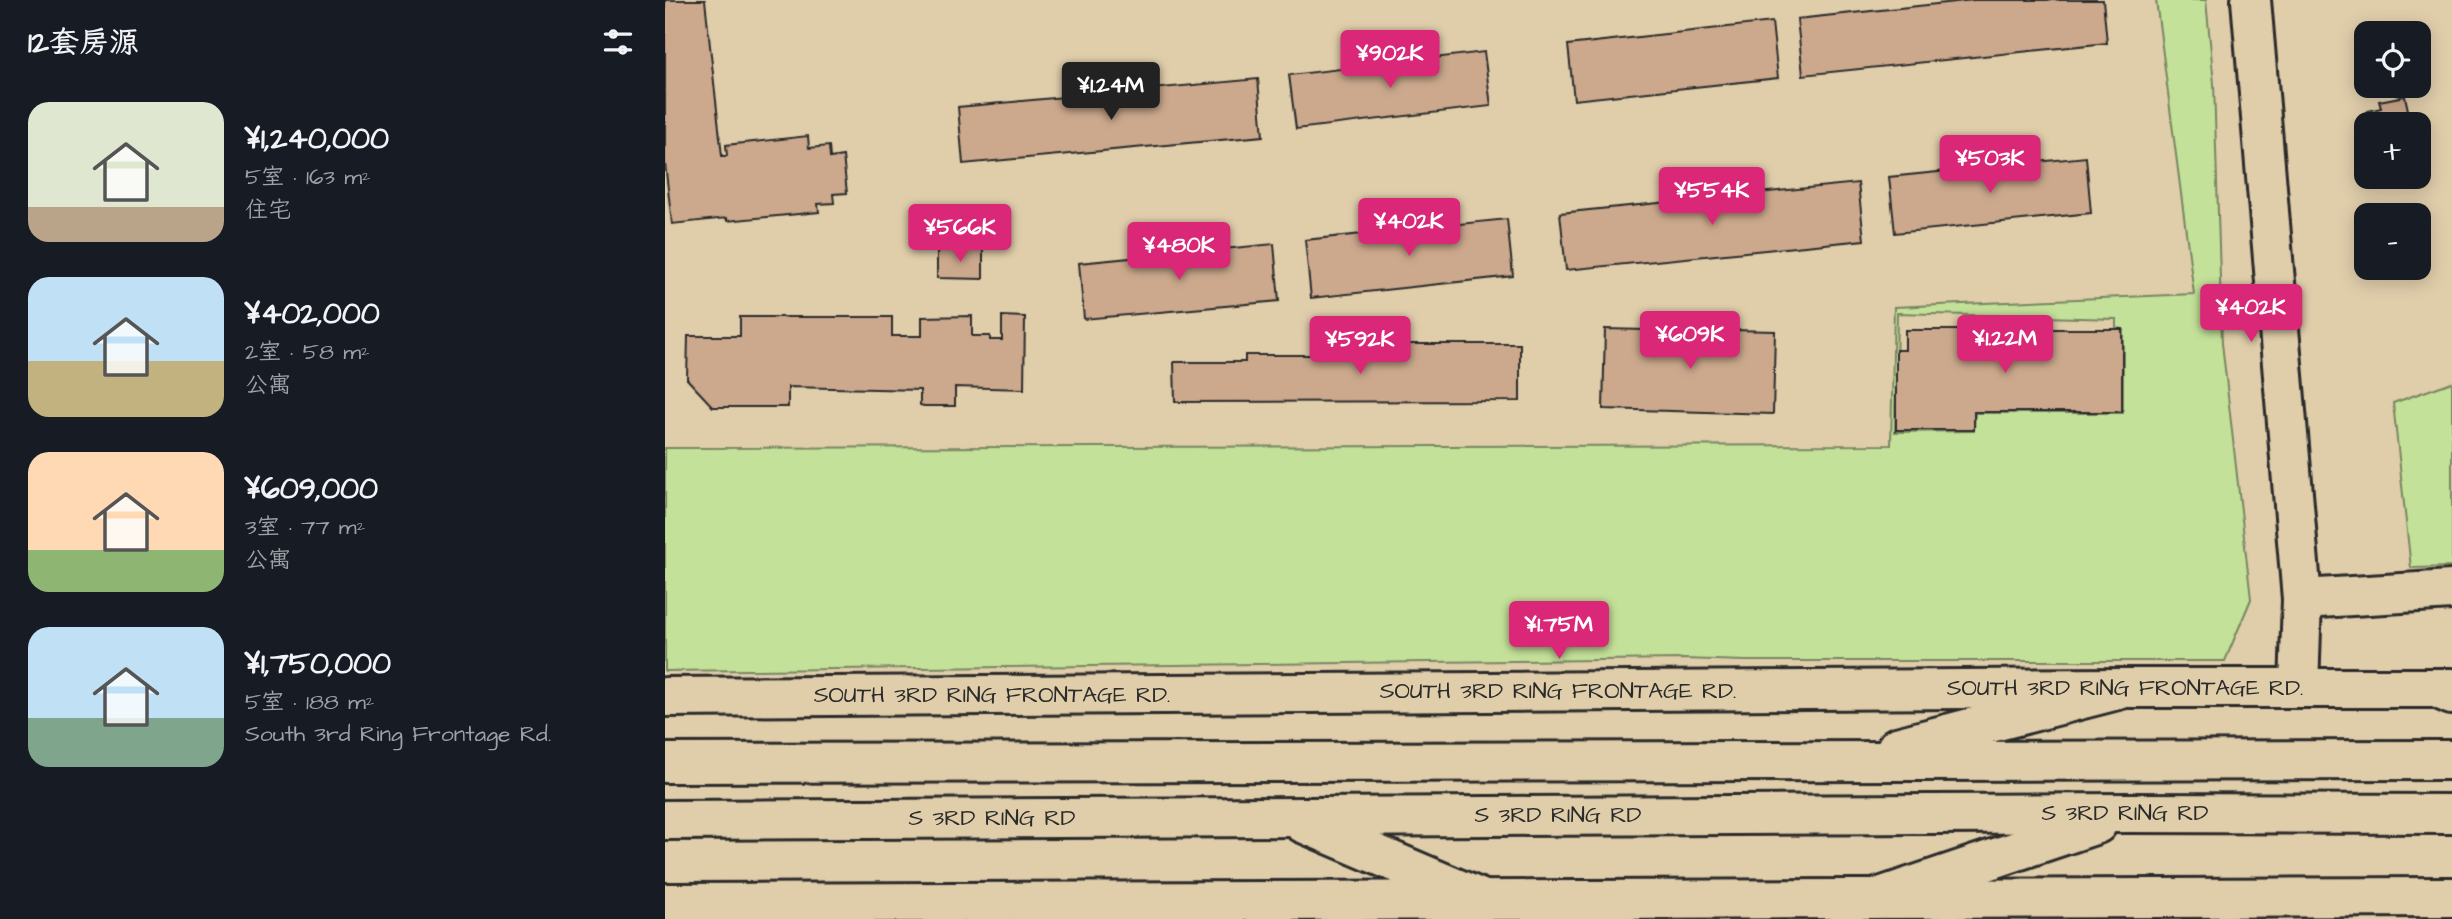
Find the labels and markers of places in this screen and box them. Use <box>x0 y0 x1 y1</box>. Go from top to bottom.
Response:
pin: ¥902K <box>1341 31 1439 90</box>
pin: ¥1.24M <box>1054 62 1168 122</box>
pin: ¥503K <box>1941 136 2039 195</box>
pin: ¥554K <box>1663 168 1761 227</box>
pin: ¥402K <box>1360 198 1458 258</box>
pin: ¥566K <box>911 204 1009 264</box>
pin: ¥480K <box>1130 222 1228 282</box>
pin: ¥402K <box>2202 284 2300 344</box>
pin: ¥609K <box>1641 312 1739 371</box>
pin: ¥592K <box>1311 316 1409 376</box>
pin: ¥1.22M <box>1948 316 2062 375</box>
pin: ¥1.75M <box>1502 602 1616 661</box>

